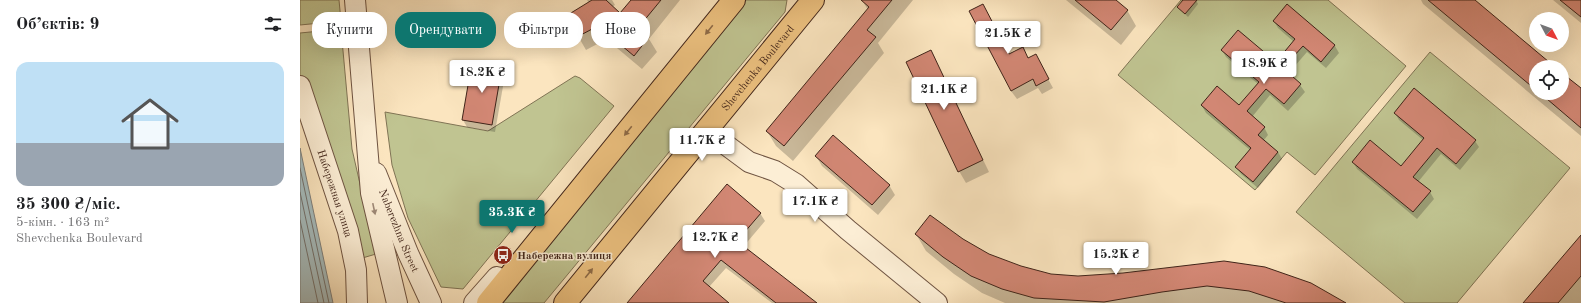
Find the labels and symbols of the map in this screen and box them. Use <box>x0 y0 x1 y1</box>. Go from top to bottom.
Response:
north arrow <box>1529 12 1569 52</box>
pin: 21.5K ₴ <box>971 21 1045 55</box>
street label: Shevchenka Boulevard <box>720 23 797 114</box>
one-way arrow <box>705 25 714 36</box>
pin: 18.9K ₴ <box>1227 51 1301 85</box>
pin: 18.2K ₴ <box>445 60 519 94</box>
pin: 21.1K ₴ <box>907 77 981 111</box>
one-way arrow <box>623 126 632 137</box>
pin: 11.7K ₴ <box>665 128 739 162</box>
street label: Набережная улица <box>314 148 353 239</box>
street label: Naberezhna Street <box>376 188 420 274</box>
pin: 17.1K ₴ <box>778 189 852 223</box>
pin: 35.3K ₴ <box>475 200 549 234</box>
one-way arrow <box>372 203 378 215</box>
pin: 12.7K ₴ <box>678 225 752 259</box>
pin: 15.2K ₴ <box>1079 242 1153 276</box>
bus stop icon: Набережна вулиця <box>492 244 514 266</box>
place label: Набережна вулиця <box>517 251 612 262</box>
one-way arrow <box>585 267 594 278</box>

